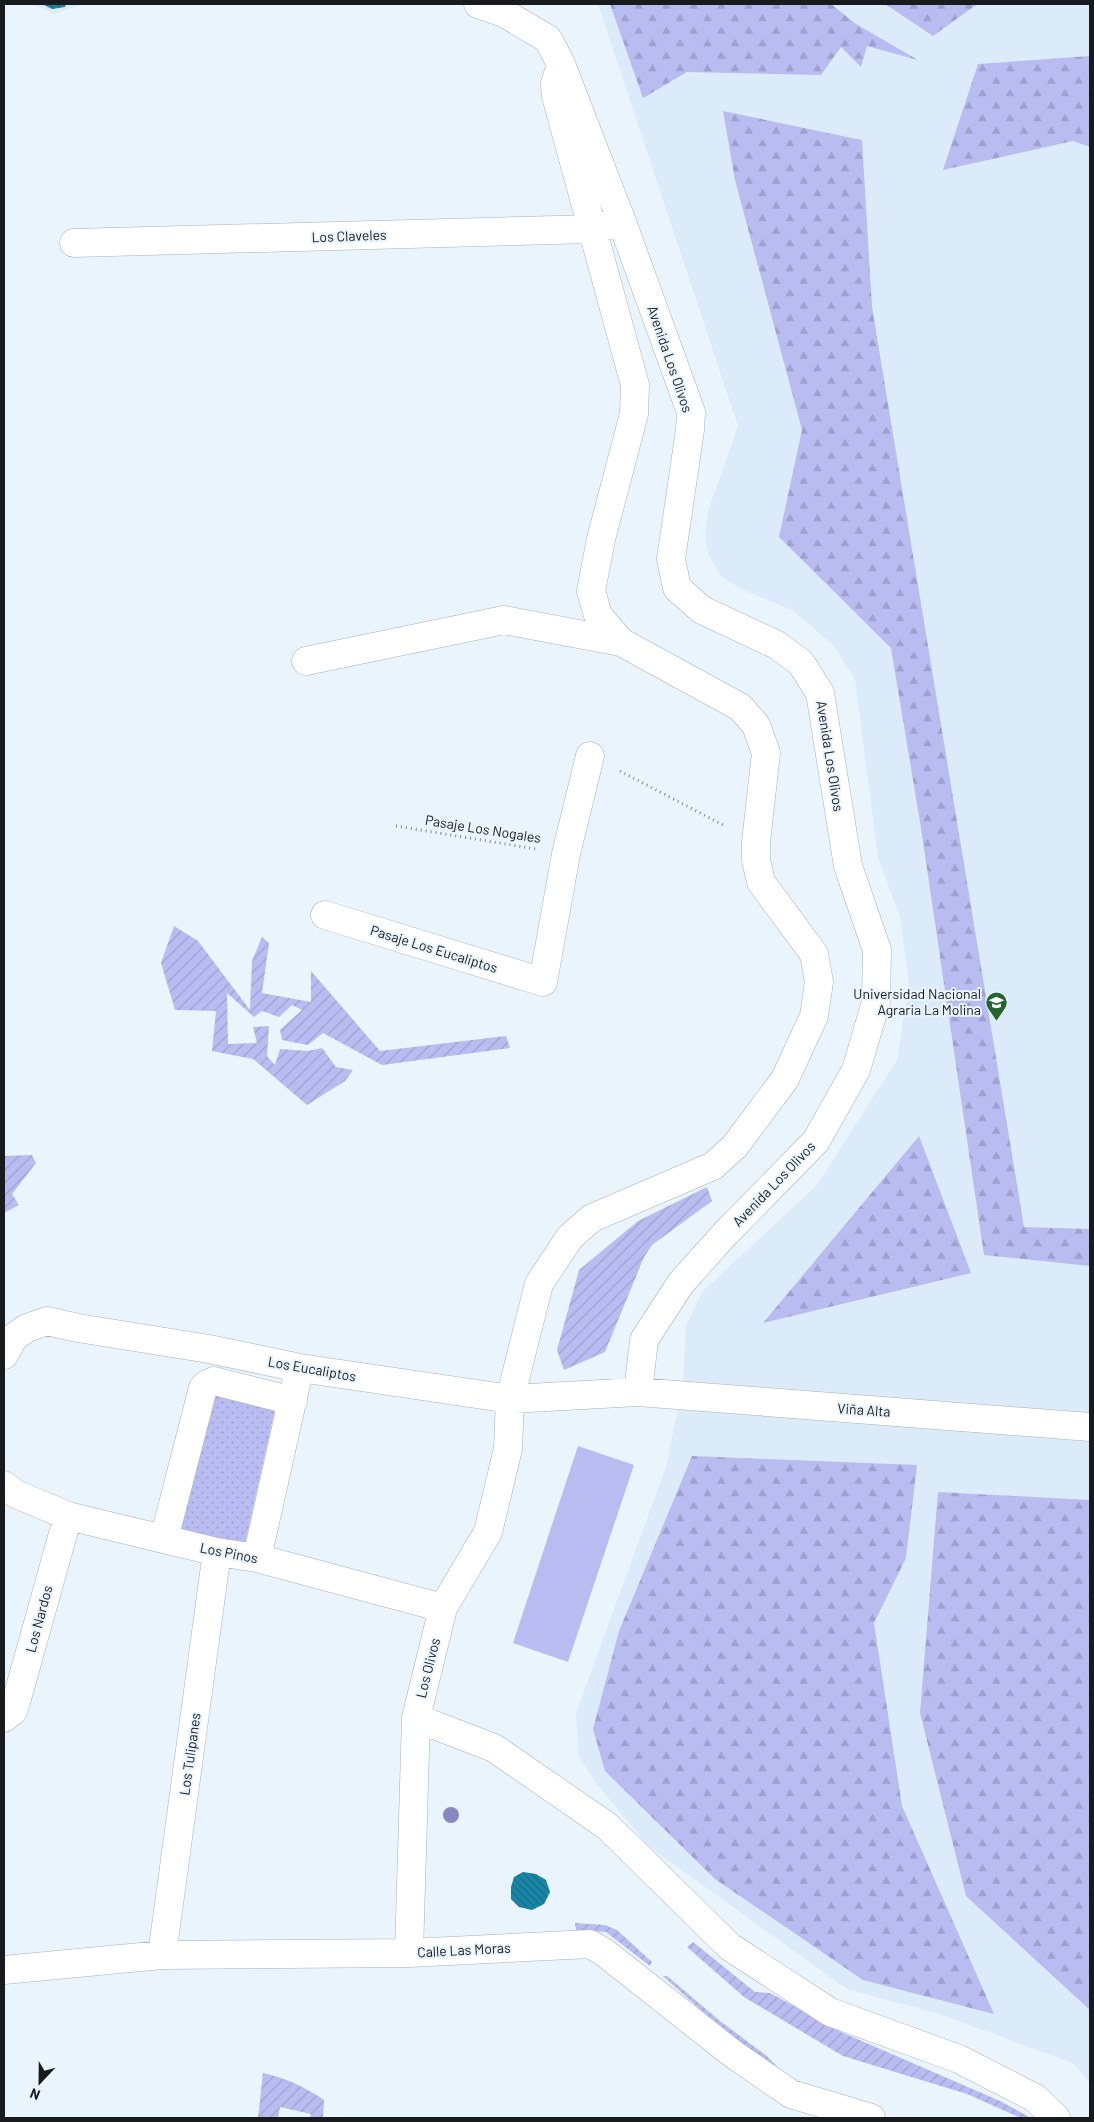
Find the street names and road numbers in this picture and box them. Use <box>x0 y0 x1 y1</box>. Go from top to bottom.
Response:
street label: Los Claveles <box>311 226 387 245</box>
street label: Avenida Los Olivos <box>644 303 697 415</box>
street label: Avenida Los Olivos <box>813 699 848 813</box>
street label: Pasaje Los Nogales <box>424 811 543 846</box>
street label: Pasaje Los Eucaliptos <box>368 921 500 976</box>
street label: Avenida Los Olivos <box>729 1137 819 1230</box>
street label: Los Eucaliptos <box>267 1352 358 1385</box>
street label: Viña Alta <box>837 1399 891 1420</box>
street label: Los Pinos <box>199 1539 260 1567</box>
street label: Los Nardos <box>21 1583 56 1654</box>
street label: Los Olivos <box>412 1636 443 1700</box>
street label: Los Tulipanes <box>175 1711 204 1796</box>
street label: Calle Las Moras <box>417 1939 511 1960</box>

